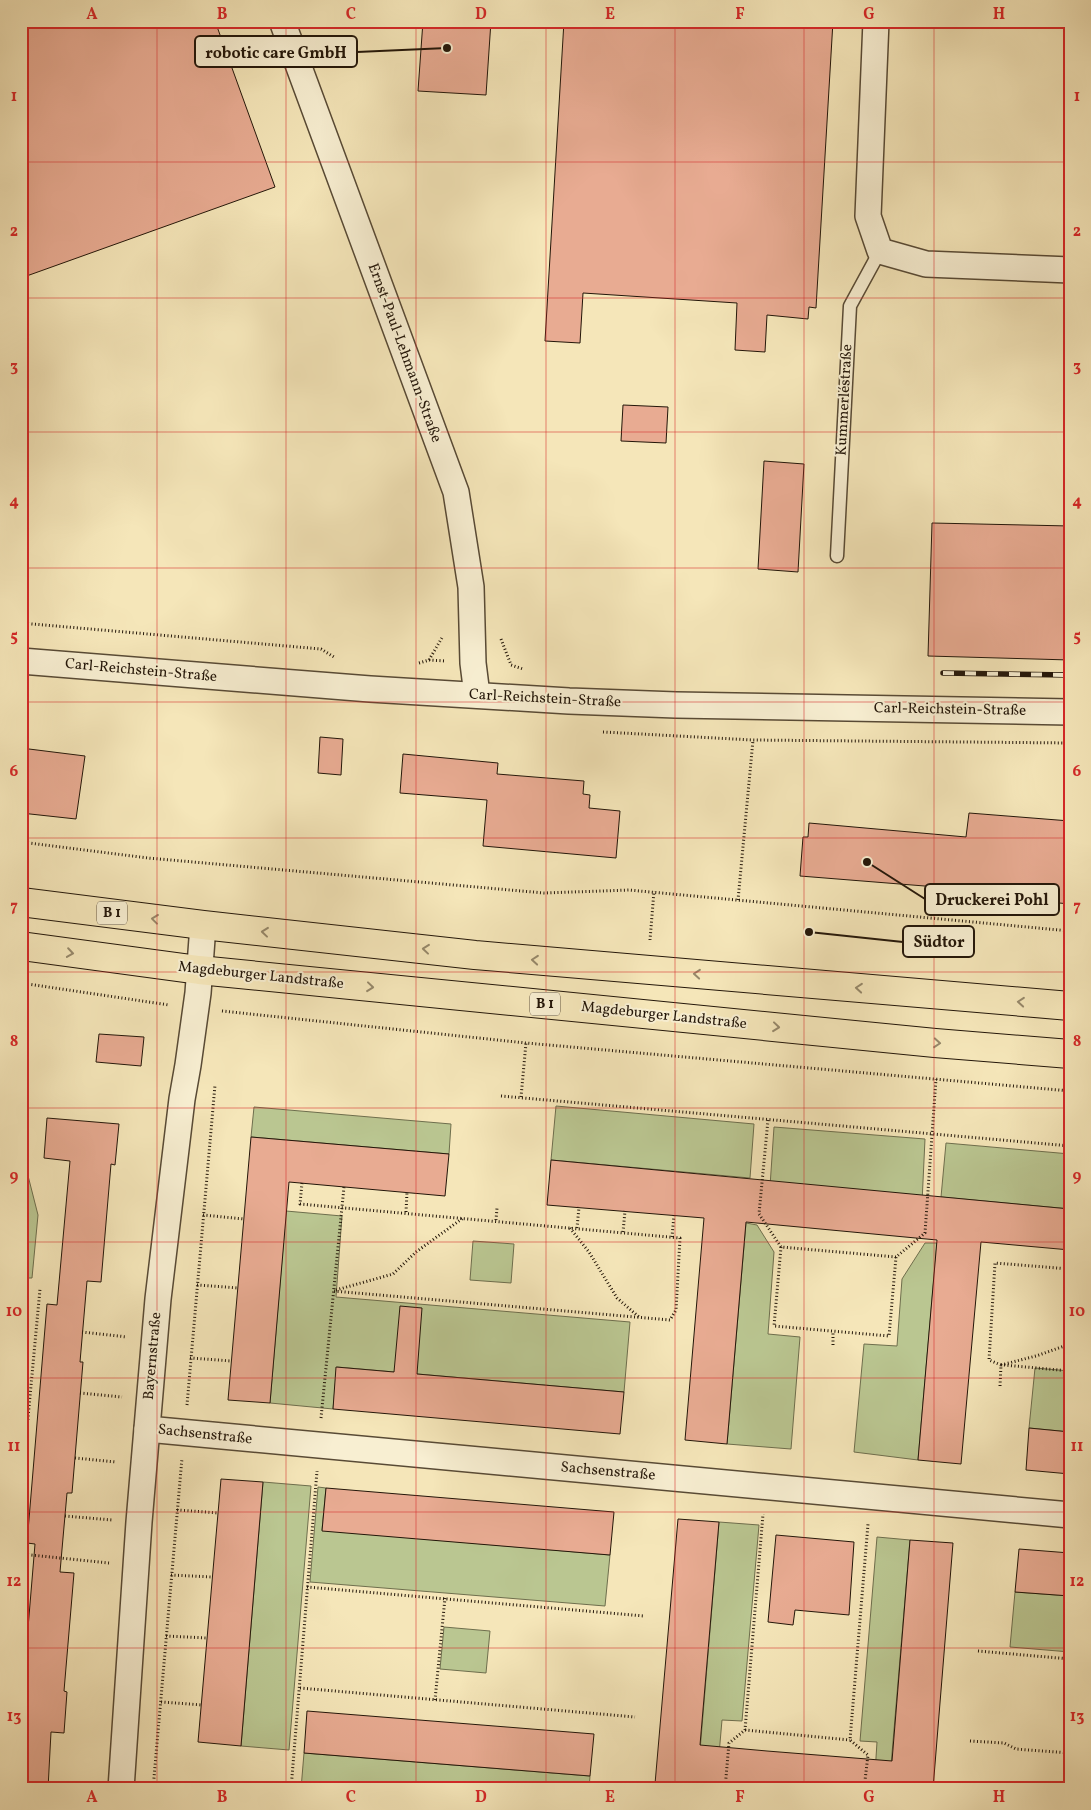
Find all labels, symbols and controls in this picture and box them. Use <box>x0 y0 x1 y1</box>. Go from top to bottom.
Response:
text: A <box>86 4 98 26</box>
text: B <box>217 4 228 26</box>
text: C <box>346 4 356 26</box>
text: D <box>475 4 487 26</box>
text: E <box>605 4 615 26</box>
text: F <box>735 4 745 26</box>
text: G <box>863 4 875 26</box>
text: H <box>993 4 1005 26</box>
callout: robotic care GmbH <box>195 36 357 67</box>
text: robotic care GmbH <box>205 43 347 65</box>
text: 1 <box>11 86 17 108</box>
text: 1 <box>1074 86 1080 108</box>
text: 2 <box>10 221 18 243</box>
text: 2 <box>1073 221 1081 243</box>
street label: Ernst-Paul-Lehmann-Straße <box>362 261 446 445</box>
street label: Kummerléstraße <box>832 344 858 456</box>
text: 3 <box>10 356 18 378</box>
text: 3 <box>1073 356 1081 378</box>
text: 4 <box>9 491 19 513</box>
text: 4 <box>1072 491 1082 513</box>
text: 5 <box>10 626 18 648</box>
text: 5 <box>1073 626 1081 648</box>
street label: Carl-Reichstein-Straße <box>64 654 218 688</box>
street label: Carl-Reichstein-Straße <box>468 685 622 713</box>
street label: Carl-Reichstein-Straße <box>874 698 1026 722</box>
text: 6 <box>10 761 19 783</box>
text: 6 <box>1073 761 1082 783</box>
callout: Druckerei Pohl <box>925 884 1059 915</box>
text: Druckerei Pohl <box>935 890 1049 912</box>
text: 7 <box>10 896 18 918</box>
text: 7 <box>1073 896 1081 918</box>
road number: B 1 <box>97 901 127 924</box>
one-way arrow <box>150 914 158 925</box>
callout: Südtor <box>903 926 974 957</box>
one-way arrow <box>260 927 268 938</box>
text: Südtor <box>913 932 965 954</box>
one-way arrow <box>422 944 430 955</box>
one-way arrow <box>66 947 74 958</box>
one-way arrow <box>531 955 539 966</box>
street label: Magdeburger Landstraße <box>177 957 345 995</box>
one-way arrow <box>693 969 701 980</box>
one-way arrow <box>366 981 374 992</box>
one-way arrow <box>855 983 863 994</box>
road number: B 1 <box>530 992 560 1016</box>
one-way arrow <box>1017 996 1025 1007</box>
street label: Magdeburger Landstraße <box>580 997 748 1035</box>
one-way arrow <box>772 1021 780 1032</box>
text: 8 <box>10 1031 18 1053</box>
text: 8 <box>1073 1031 1081 1053</box>
one-way arrow <box>934 1037 942 1048</box>
text: 9 <box>10 1166 19 1188</box>
text: 9 <box>1073 1166 1082 1188</box>
text: 10 <box>6 1301 22 1323</box>
text: 10 <box>1069 1301 1085 1323</box>
street label: Bayernstraße <box>139 1311 167 1401</box>
street label: Sachsenstraße <box>157 1420 253 1450</box>
text: 11 <box>8 1436 20 1458</box>
text: 11 <box>1071 1436 1083 1458</box>
street label: Sachsenstraße <box>560 1457 656 1487</box>
text: 12 <box>7 1571 21 1593</box>
text: 12 <box>1070 1571 1084 1593</box>
text: 13 <box>7 1706 21 1728</box>
text: 13 <box>1070 1706 1084 1728</box>
text: A <box>86 1787 98 1809</box>
text: B <box>217 1787 228 1809</box>
text: C <box>346 1787 356 1809</box>
text: D <box>475 1787 487 1809</box>
text: E <box>605 1787 615 1809</box>
text: F <box>735 1787 745 1809</box>
text: G <box>863 1787 875 1809</box>
text: H <box>993 1787 1005 1809</box>

